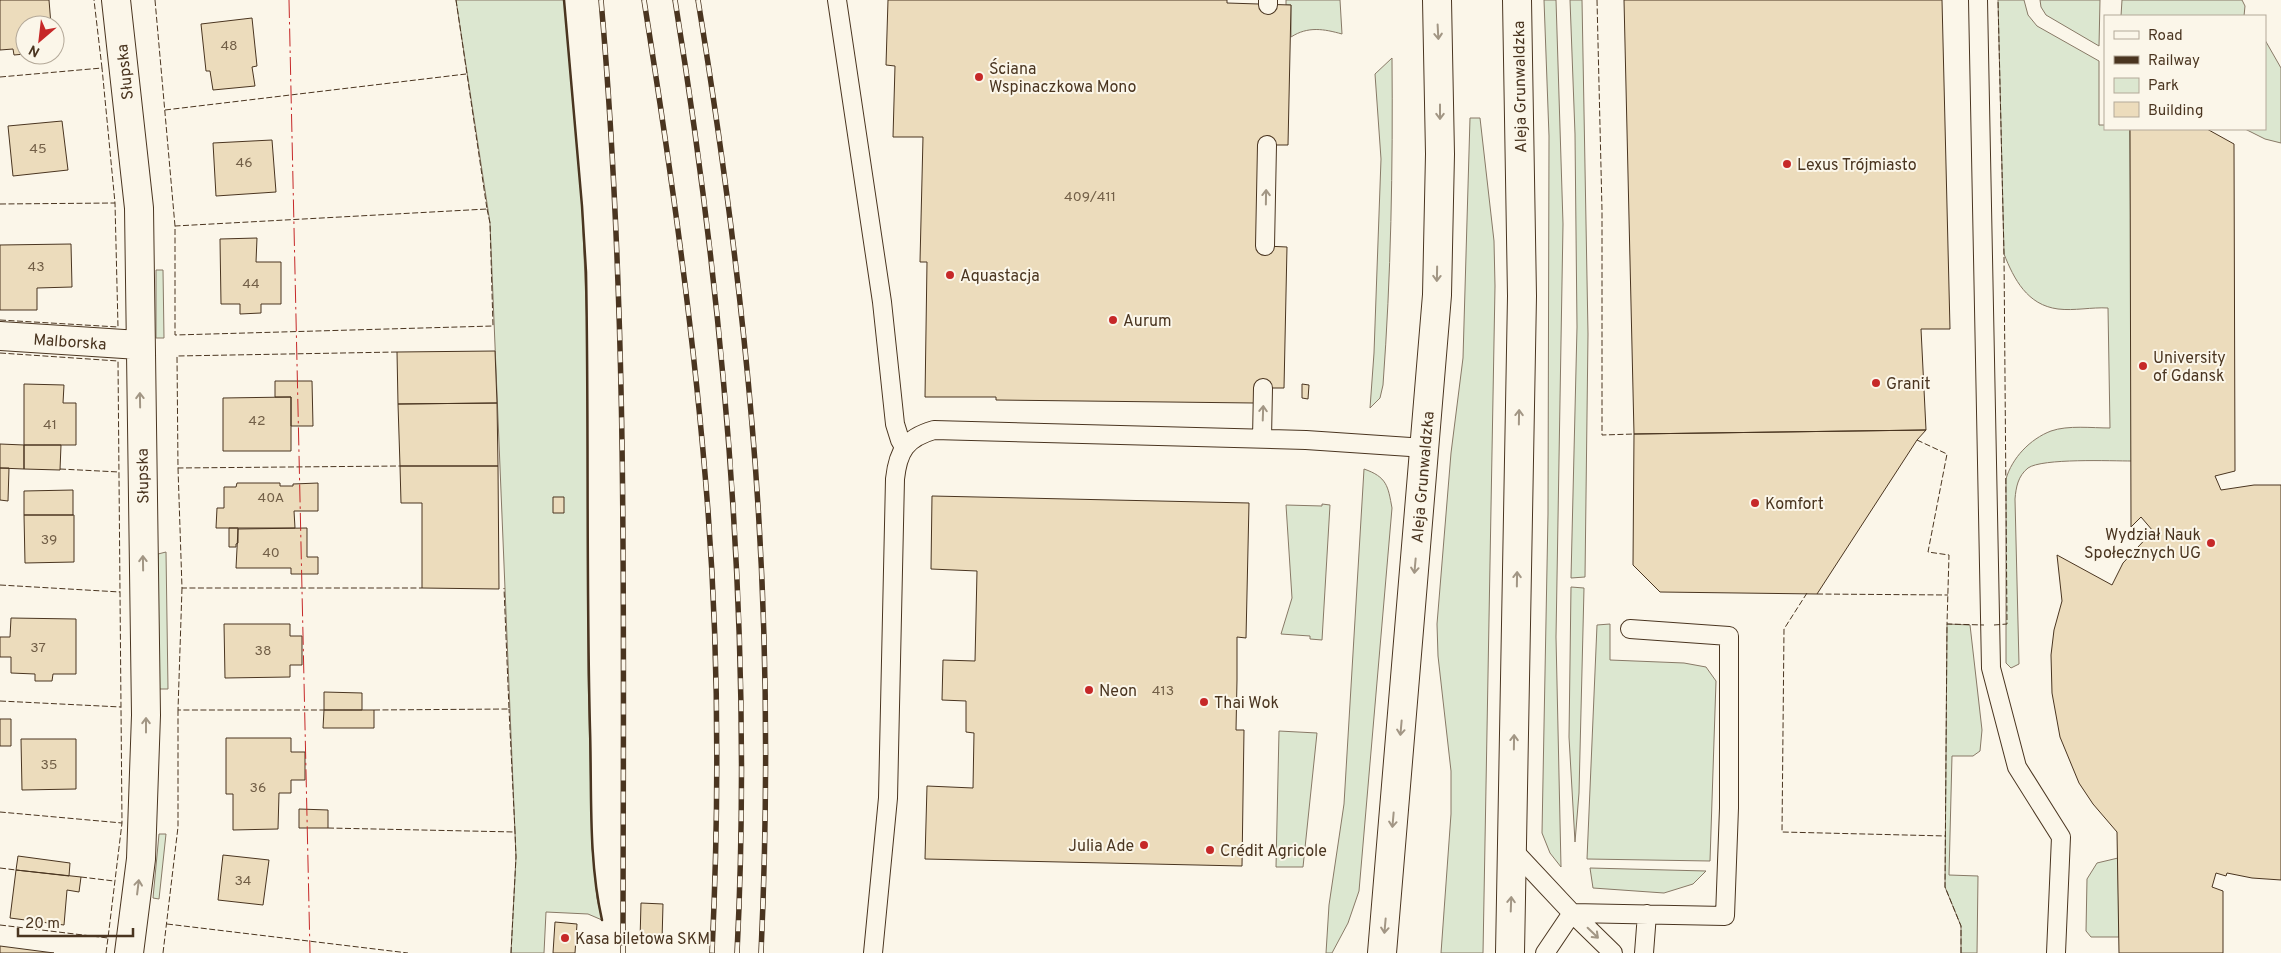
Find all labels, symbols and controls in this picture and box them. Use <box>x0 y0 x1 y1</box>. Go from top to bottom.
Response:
north arrow <box>15 15 65 65</box>
legend <box>2104 15 2266 130</box>
street label: Aleja Grunwaldzka <box>1510 21 1532 153</box>
one-way arrow <box>1434 23 1443 39</box>
text: Road <box>2148 27 2183 46</box>
house number: 48 <box>220 38 238 55</box>
text: N <box>26 40 43 60</box>
street label: Słupska <box>113 43 139 101</box>
text: Railway <box>2148 52 2200 71</box>
place label: Ściana Wspinaczkowa Mono <box>989 58 1137 98</box>
marker: Ściana Wspinaczkowa Mono <box>973 71 985 83</box>
text: Park <box>2148 77 2179 96</box>
text: Building <box>2148 102 2203 121</box>
one-way arrow <box>1435 104 1445 120</box>
house number: 45 <box>29 141 47 158</box>
house number: 46 <box>235 155 253 172</box>
place label: Lexus Trójmiasto <box>1797 156 1917 176</box>
marker: Lexus Trójmiasto <box>1781 158 1793 170</box>
house number: 409/411 <box>1064 189 1116 206</box>
one-way arrow <box>1261 189 1271 206</box>
house number: 43 <box>27 259 45 276</box>
one-way arrow <box>1433 266 1442 282</box>
place label: Aquastacja <box>960 267 1040 287</box>
marker: Aquastacja <box>944 269 956 281</box>
house number: 44 <box>242 276 260 293</box>
place label: Aurum <box>1123 312 1172 332</box>
marker: Aurum <box>1107 314 1119 326</box>
street label: Malborska <box>33 330 107 356</box>
place label: University of Gdansk <box>2153 349 2226 387</box>
marker: University of Gdansk <box>2137 360 2149 372</box>
place label: Granit <box>1886 375 1931 395</box>
marker: Granit <box>1870 377 1882 389</box>
one-way arrow <box>136 392 145 408</box>
one-way arrow <box>1258 405 1267 421</box>
one-way arrow <box>1514 409 1524 426</box>
street label: Aleja Grunwaldzka <box>1408 410 1440 544</box>
house number: 42 <box>248 413 266 430</box>
house number: 41 <box>43 417 57 434</box>
street label: Słupska <box>134 448 154 504</box>
house number: 40A <box>258 490 284 507</box>
place label: Komfort <box>1765 495 1824 515</box>
marker: Komfort <box>1749 497 1761 509</box>
place label: Wydział Nauk Społecznych UG <box>2084 526 2201 564</box>
house number: 39 <box>41 532 57 549</box>
marker: Wydział Nauk Społecznych UG <box>2205 537 2217 549</box>
house number: 40 <box>262 545 280 562</box>
one-way arrow <box>138 555 148 571</box>
one-way arrow <box>1410 558 1419 574</box>
one-way arrow <box>1512 572 1522 588</box>
house number: 37 <box>30 640 46 657</box>
house number: 38 <box>255 643 271 660</box>
place label: Neon <box>1099 682 1137 702</box>
house number: 413 <box>1152 683 1174 700</box>
marker: Neon <box>1083 684 1095 696</box>
place label: Thai Wok <box>1214 694 1279 714</box>
marker: Thai Wok <box>1198 696 1210 708</box>
one-way arrow <box>141 717 151 734</box>
one-way arrow <box>1396 720 1405 736</box>
one-way arrow <box>1509 734 1519 750</box>
house number: 35 <box>40 757 58 774</box>
house number: 36 <box>250 780 266 797</box>
one-way arrow <box>1389 811 1398 827</box>
place label: Julia Ade <box>1068 837 1134 857</box>
marker: Julia Ade <box>1138 839 1150 851</box>
place label: Crédit Agricole <box>1220 842 1327 862</box>
marker: Crédit Agricole <box>1204 844 1216 856</box>
house number: 34 <box>234 873 252 890</box>
one-way arrow <box>133 880 143 896</box>
one-way arrow <box>1506 897 1516 913</box>
scale bar <box>18 906 132 938</box>
text: 20 m <box>25 915 60 934</box>
one-way arrow <box>1380 917 1389 933</box>
one-way arrow <box>1586 927 1599 939</box>
place label: Kasa biletowa SKM <box>575 930 710 950</box>
marker: Kasa biletowa SKM <box>559 932 571 944</box>

